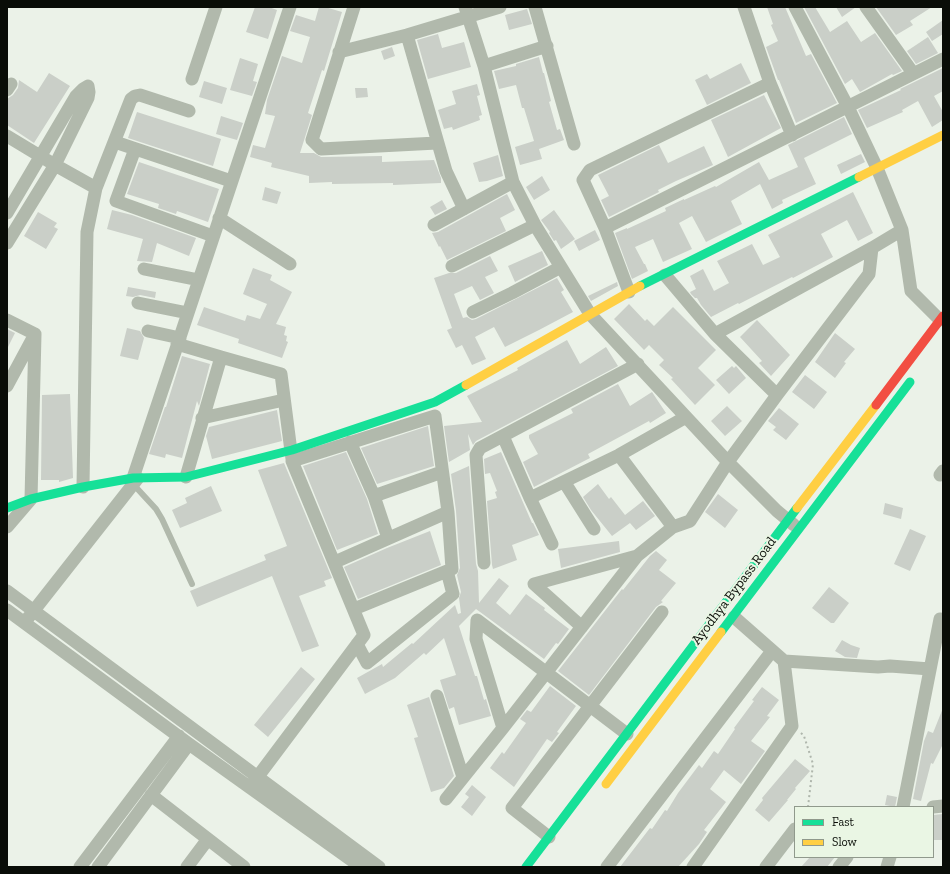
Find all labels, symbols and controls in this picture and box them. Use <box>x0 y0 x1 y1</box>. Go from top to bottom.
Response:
street label: Ayodhya Bypass Road <box>688 534 780 648</box>
legend <box>794 806 934 858</box>
text: Fast <box>832 815 854 829</box>
text: Slow <box>832 835 857 849</box>

